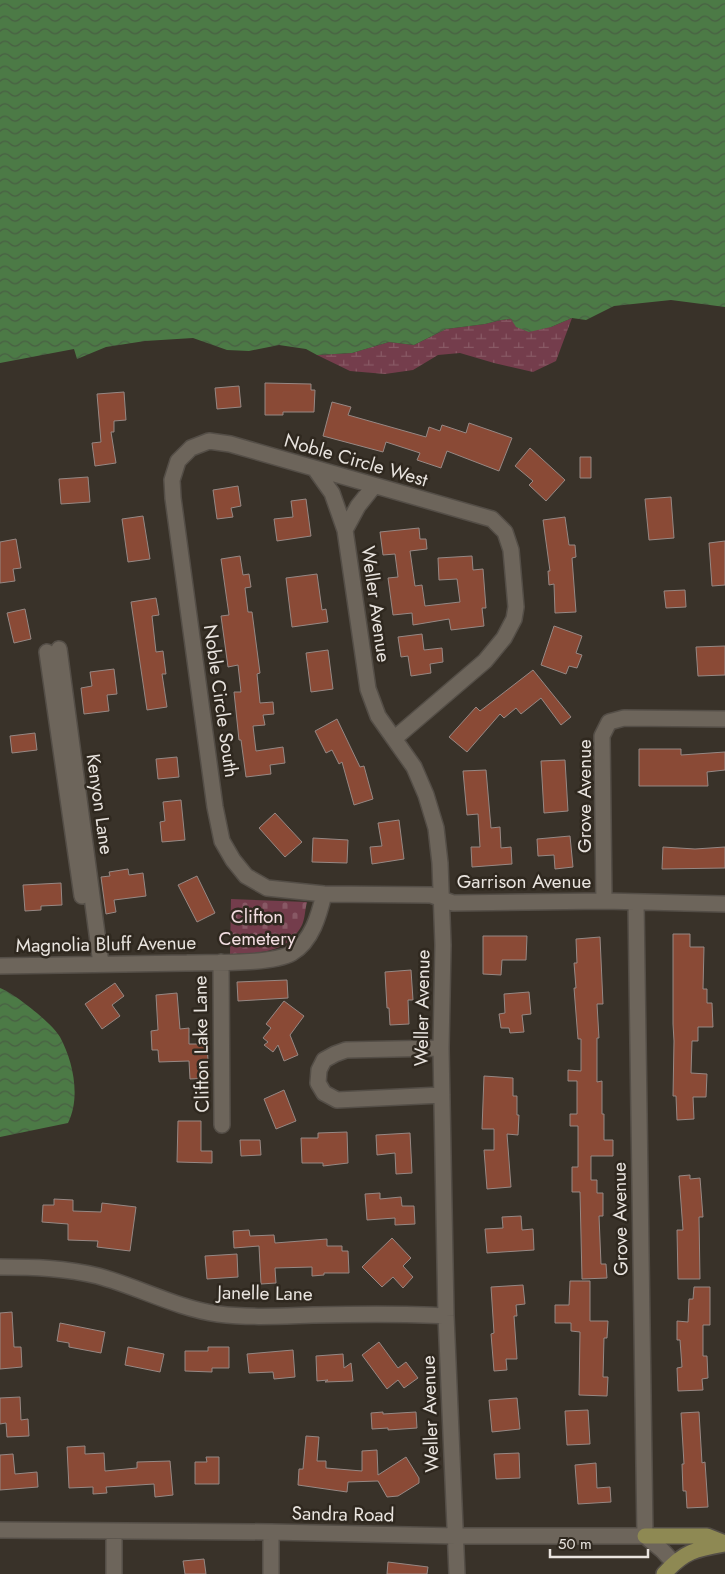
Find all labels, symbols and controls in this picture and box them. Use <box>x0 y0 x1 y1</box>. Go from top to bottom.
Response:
street label: Noble Circle West <box>281 427 431 494</box>
street label: Weller Avenue <box>354 544 398 664</box>
street label: Noble Circle South <box>197 623 245 779</box>
street label: Grove Avenue <box>571 739 598 853</box>
street label: Kenyon Lane <box>80 752 120 856</box>
street label: Garrison Avenue <box>457 868 592 895</box>
park label: Clifton Cemetery <box>218 903 296 952</box>
street label: Magnolia Bluff Avenue <box>15 929 197 959</box>
street label: Weller Avenue <box>407 949 437 1067</box>
street label: Clifton Lake Lane <box>186 975 216 1113</box>
street label: Grove Avenue <box>606 1162 634 1276</box>
street label: Janelle Lane <box>214 1279 313 1307</box>
street label: Weller Avenue <box>414 1355 446 1473</box>
street label: Sandra Road <box>291 1500 395 1528</box>
scale bar <box>550 1526 648 1558</box>
text: 50 m <box>558 1533 592 1555</box>

